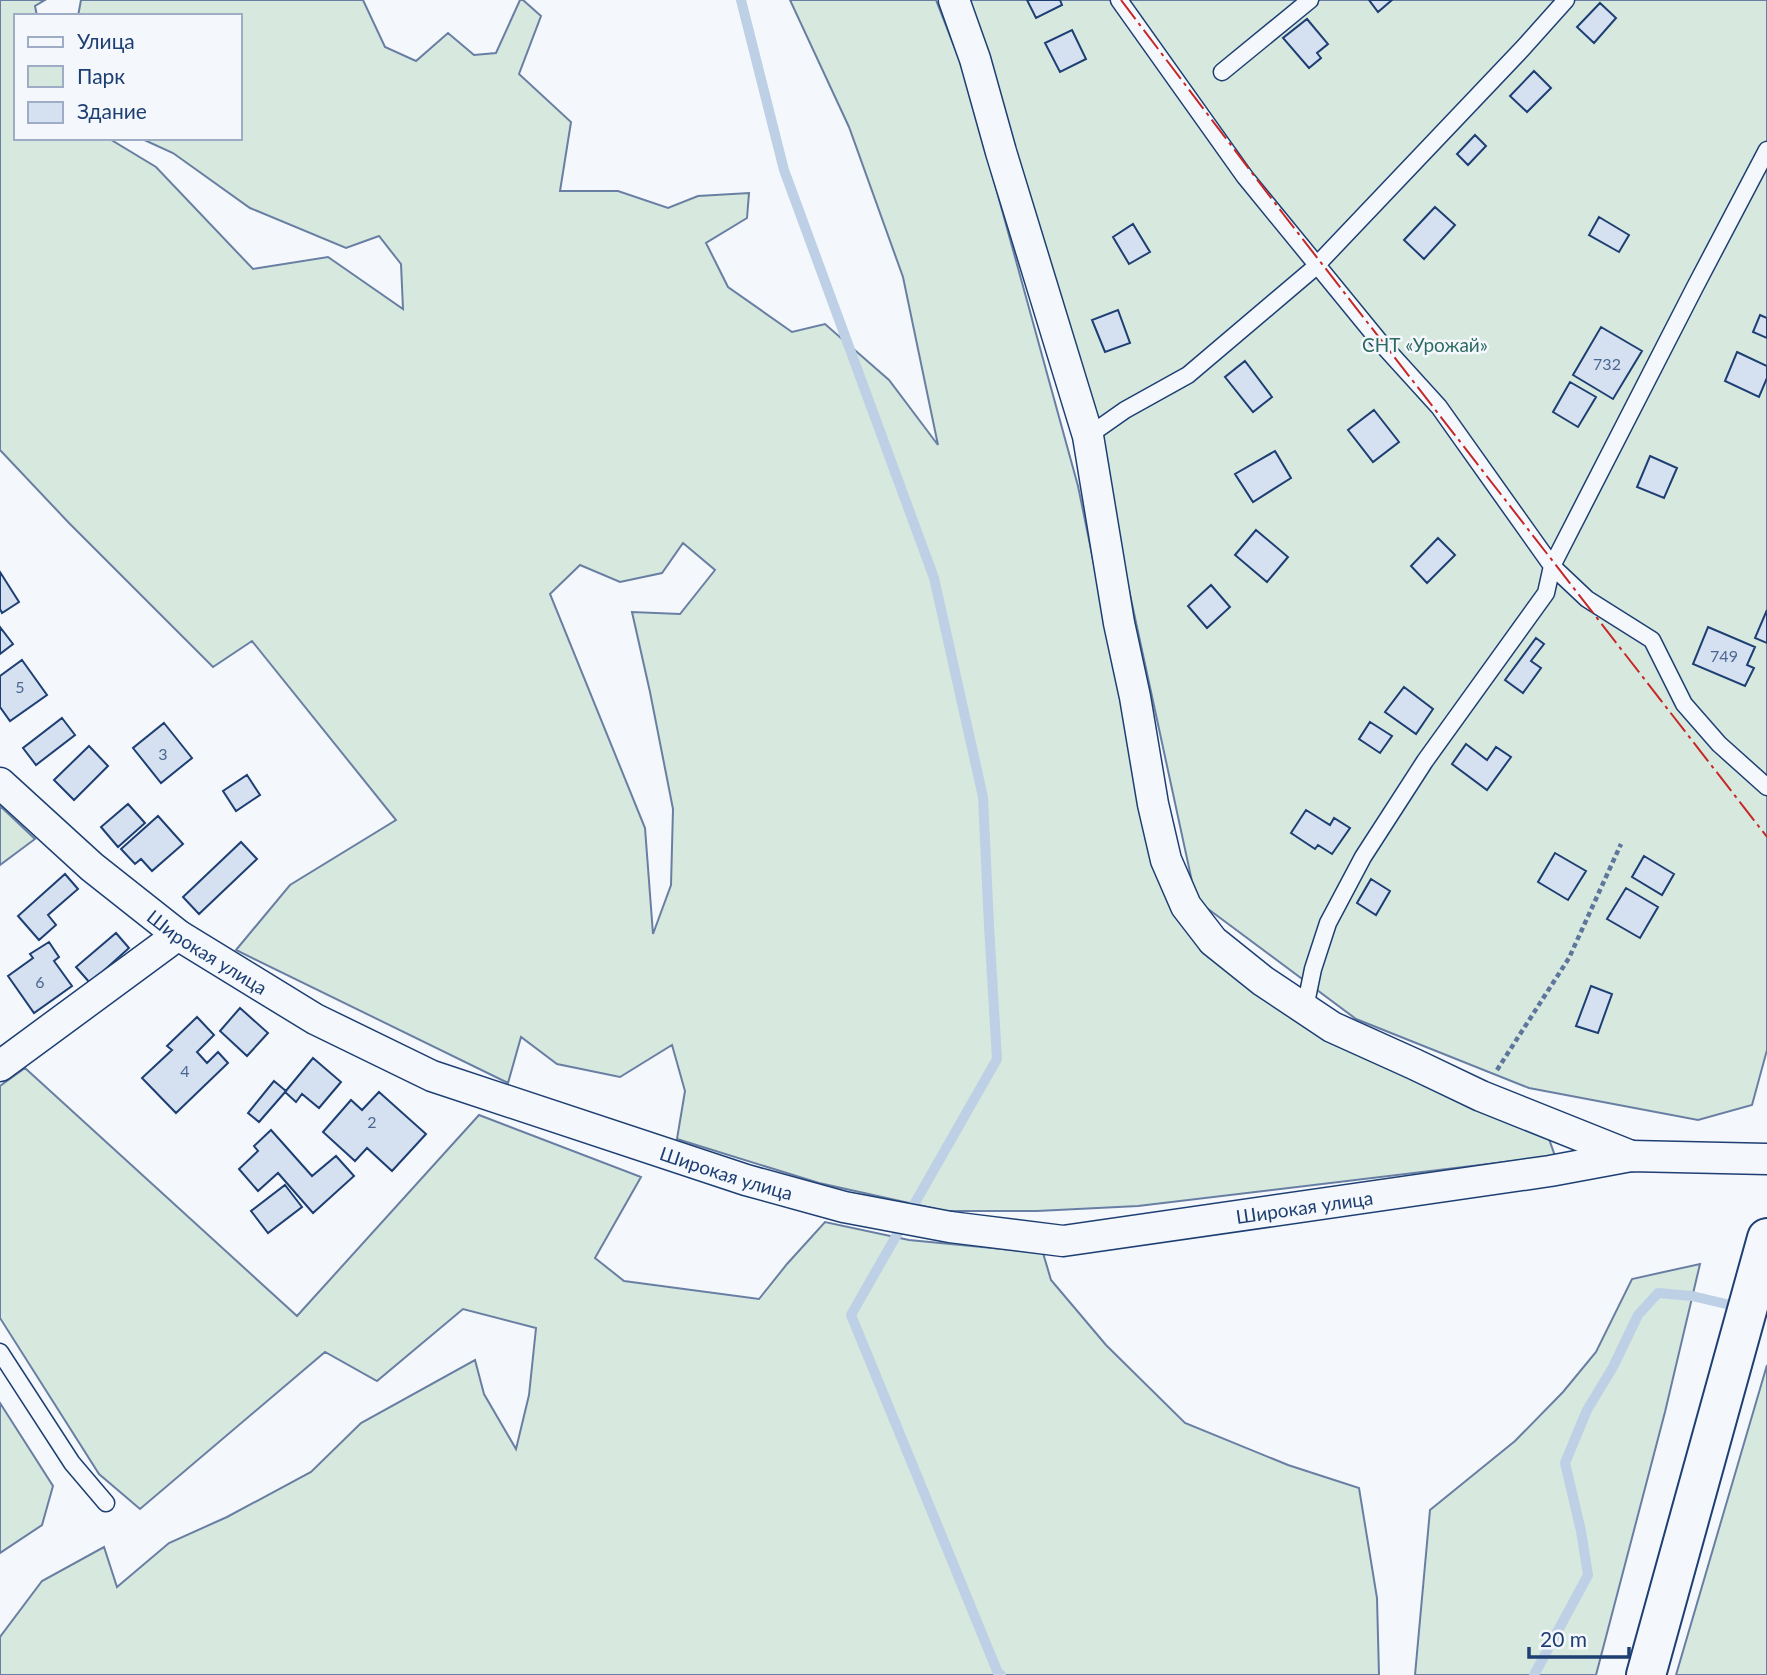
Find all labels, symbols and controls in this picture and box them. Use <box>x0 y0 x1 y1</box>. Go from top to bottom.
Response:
legend <box>14 14 242 140</box>
text: Улица <box>77 28 135 53</box>
text: Парк <box>77 63 125 88</box>
text: Здание <box>77 98 147 123</box>
park label: СНТ «Урожай» <box>1362 333 1488 356</box>
house number: 732 <box>1593 354 1621 373</box>
house number: 749 <box>1710 646 1738 665</box>
house number: 5 <box>15 677 25 696</box>
house number: 3 <box>158 744 168 763</box>
street label: Широкая улица <box>143 904 272 999</box>
house number: 6 <box>35 972 45 991</box>
house number: 4 <box>180 1061 190 1080</box>
house number: 2 <box>367 1112 377 1131</box>
street label: Широкая улица <box>657 1141 796 1204</box>
street label: Широкая улица <box>1234 1185 1374 1228</box>
scale bar <box>1529 1616 1629 1660</box>
text: 20 m <box>1540 1626 1587 1651</box>

